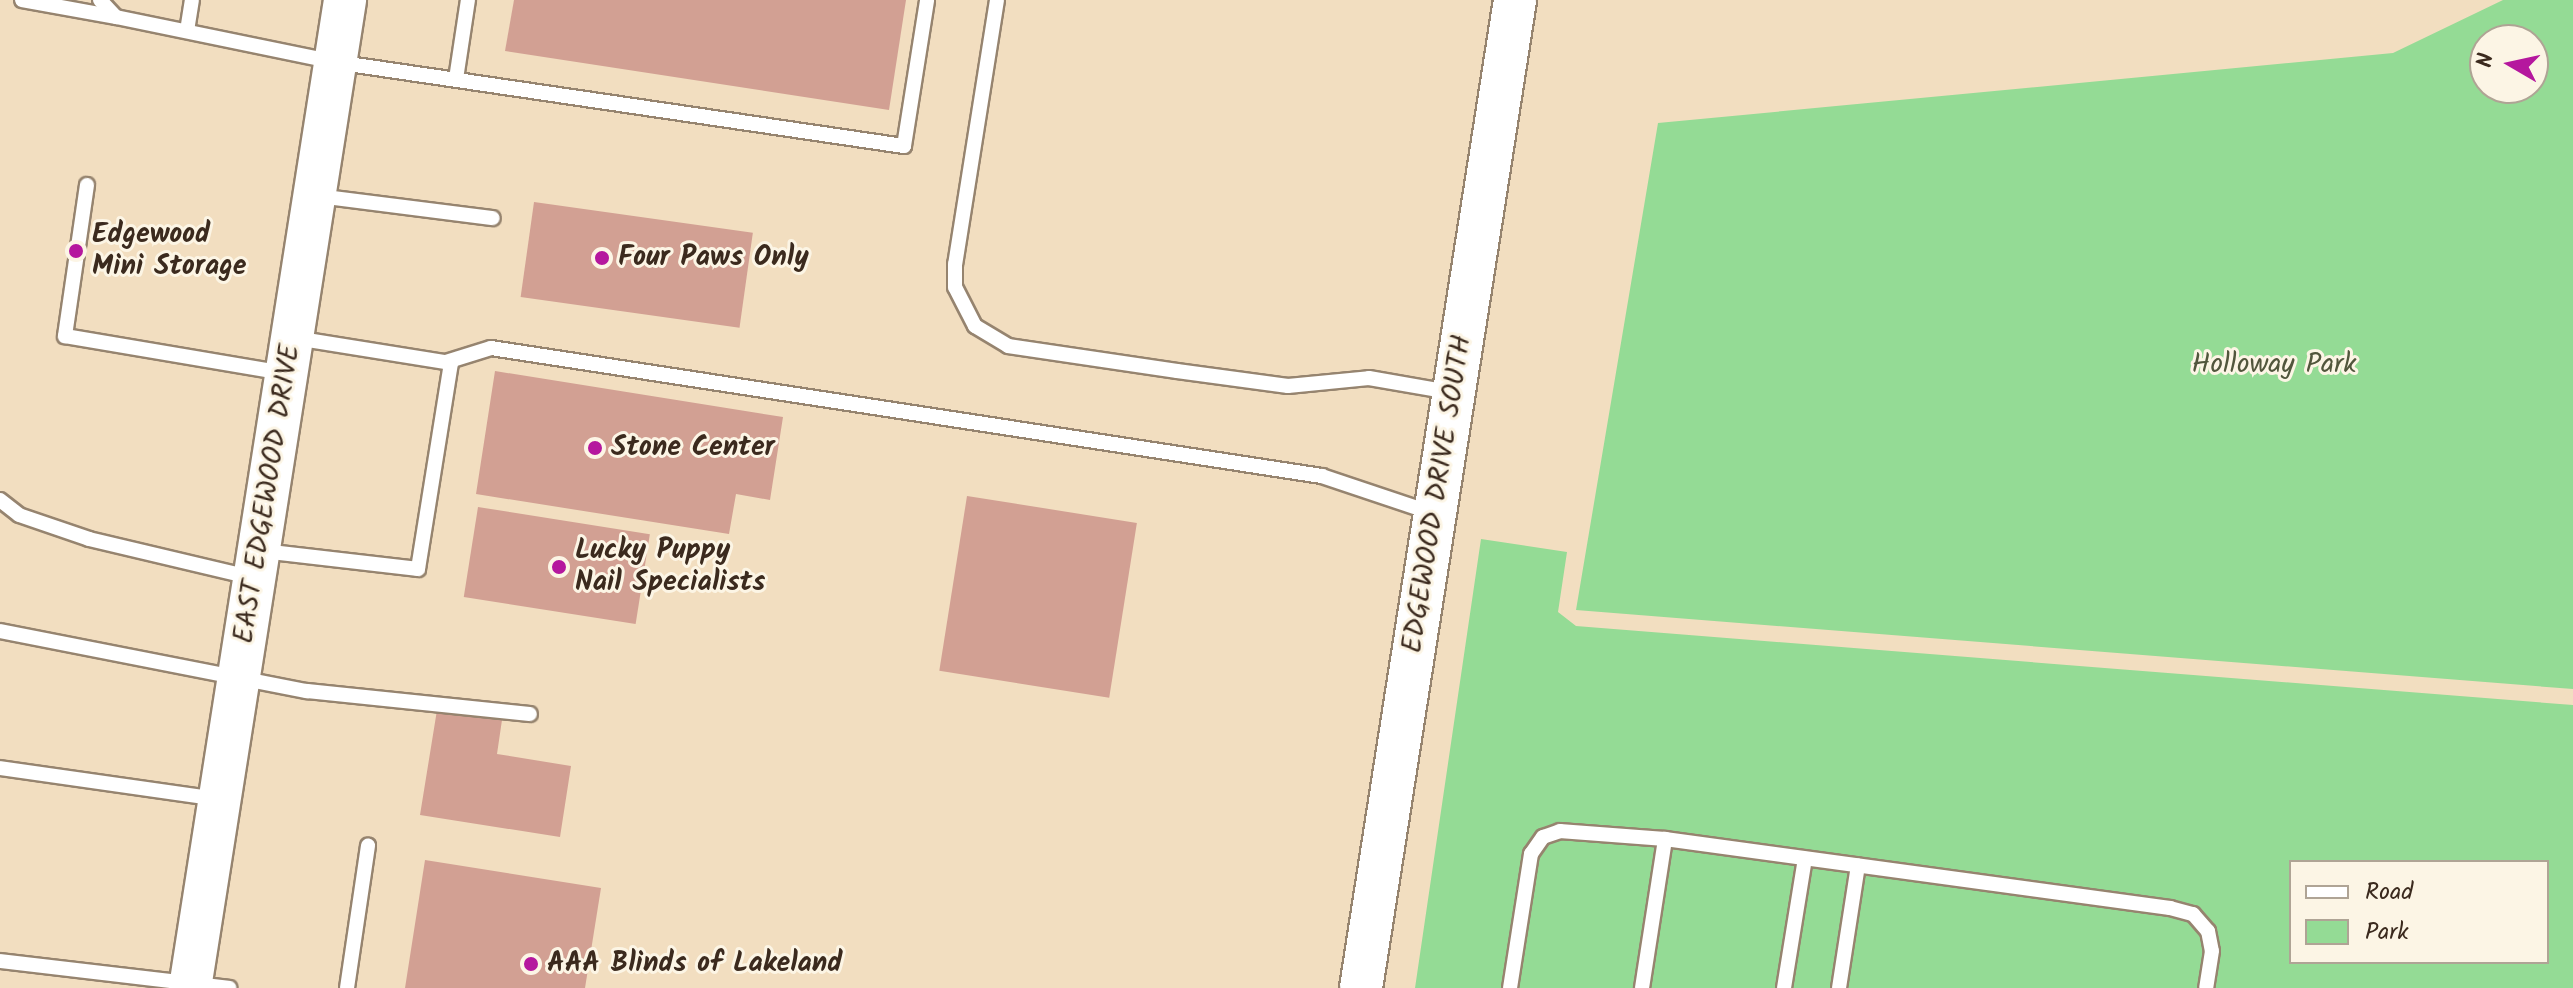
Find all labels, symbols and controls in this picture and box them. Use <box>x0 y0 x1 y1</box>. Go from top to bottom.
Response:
north arrow <box>2469 24 2549 104</box>
text: N <box>2468 51 2505 70</box>
place label: Edgewood Mini Storage <box>92 218 246 284</box>
place label: Four Paws Only <box>618 241 809 275</box>
marker: Edgewood Mini Storage <box>67 242 85 260</box>
marker: Four Paws Only <box>593 249 611 267</box>
street label: EDGEWOOD DRIVE SOUTH <box>1396 333 1480 655</box>
street label: EAST EDGEWOOD DRIVE <box>228 342 308 646</box>
park label: Holloway Park <box>2192 348 2356 382</box>
place label: Stone Center <box>611 431 775 465</box>
marker: Stone Center <box>586 439 604 457</box>
place label: Lucky Puppy Nail Specialists <box>575 534 765 600</box>
marker: Lucky Puppy Nail Specialists <box>550 558 568 576</box>
legend <box>2289 860 2549 964</box>
text: Road <box>2365 873 2413 912</box>
text: Park <box>2365 913 2409 952</box>
place label: AAA Blinds of Lakeland <box>547 947 842 981</box>
marker: AAA Blinds of Lakeland <box>522 955 540 973</box>

